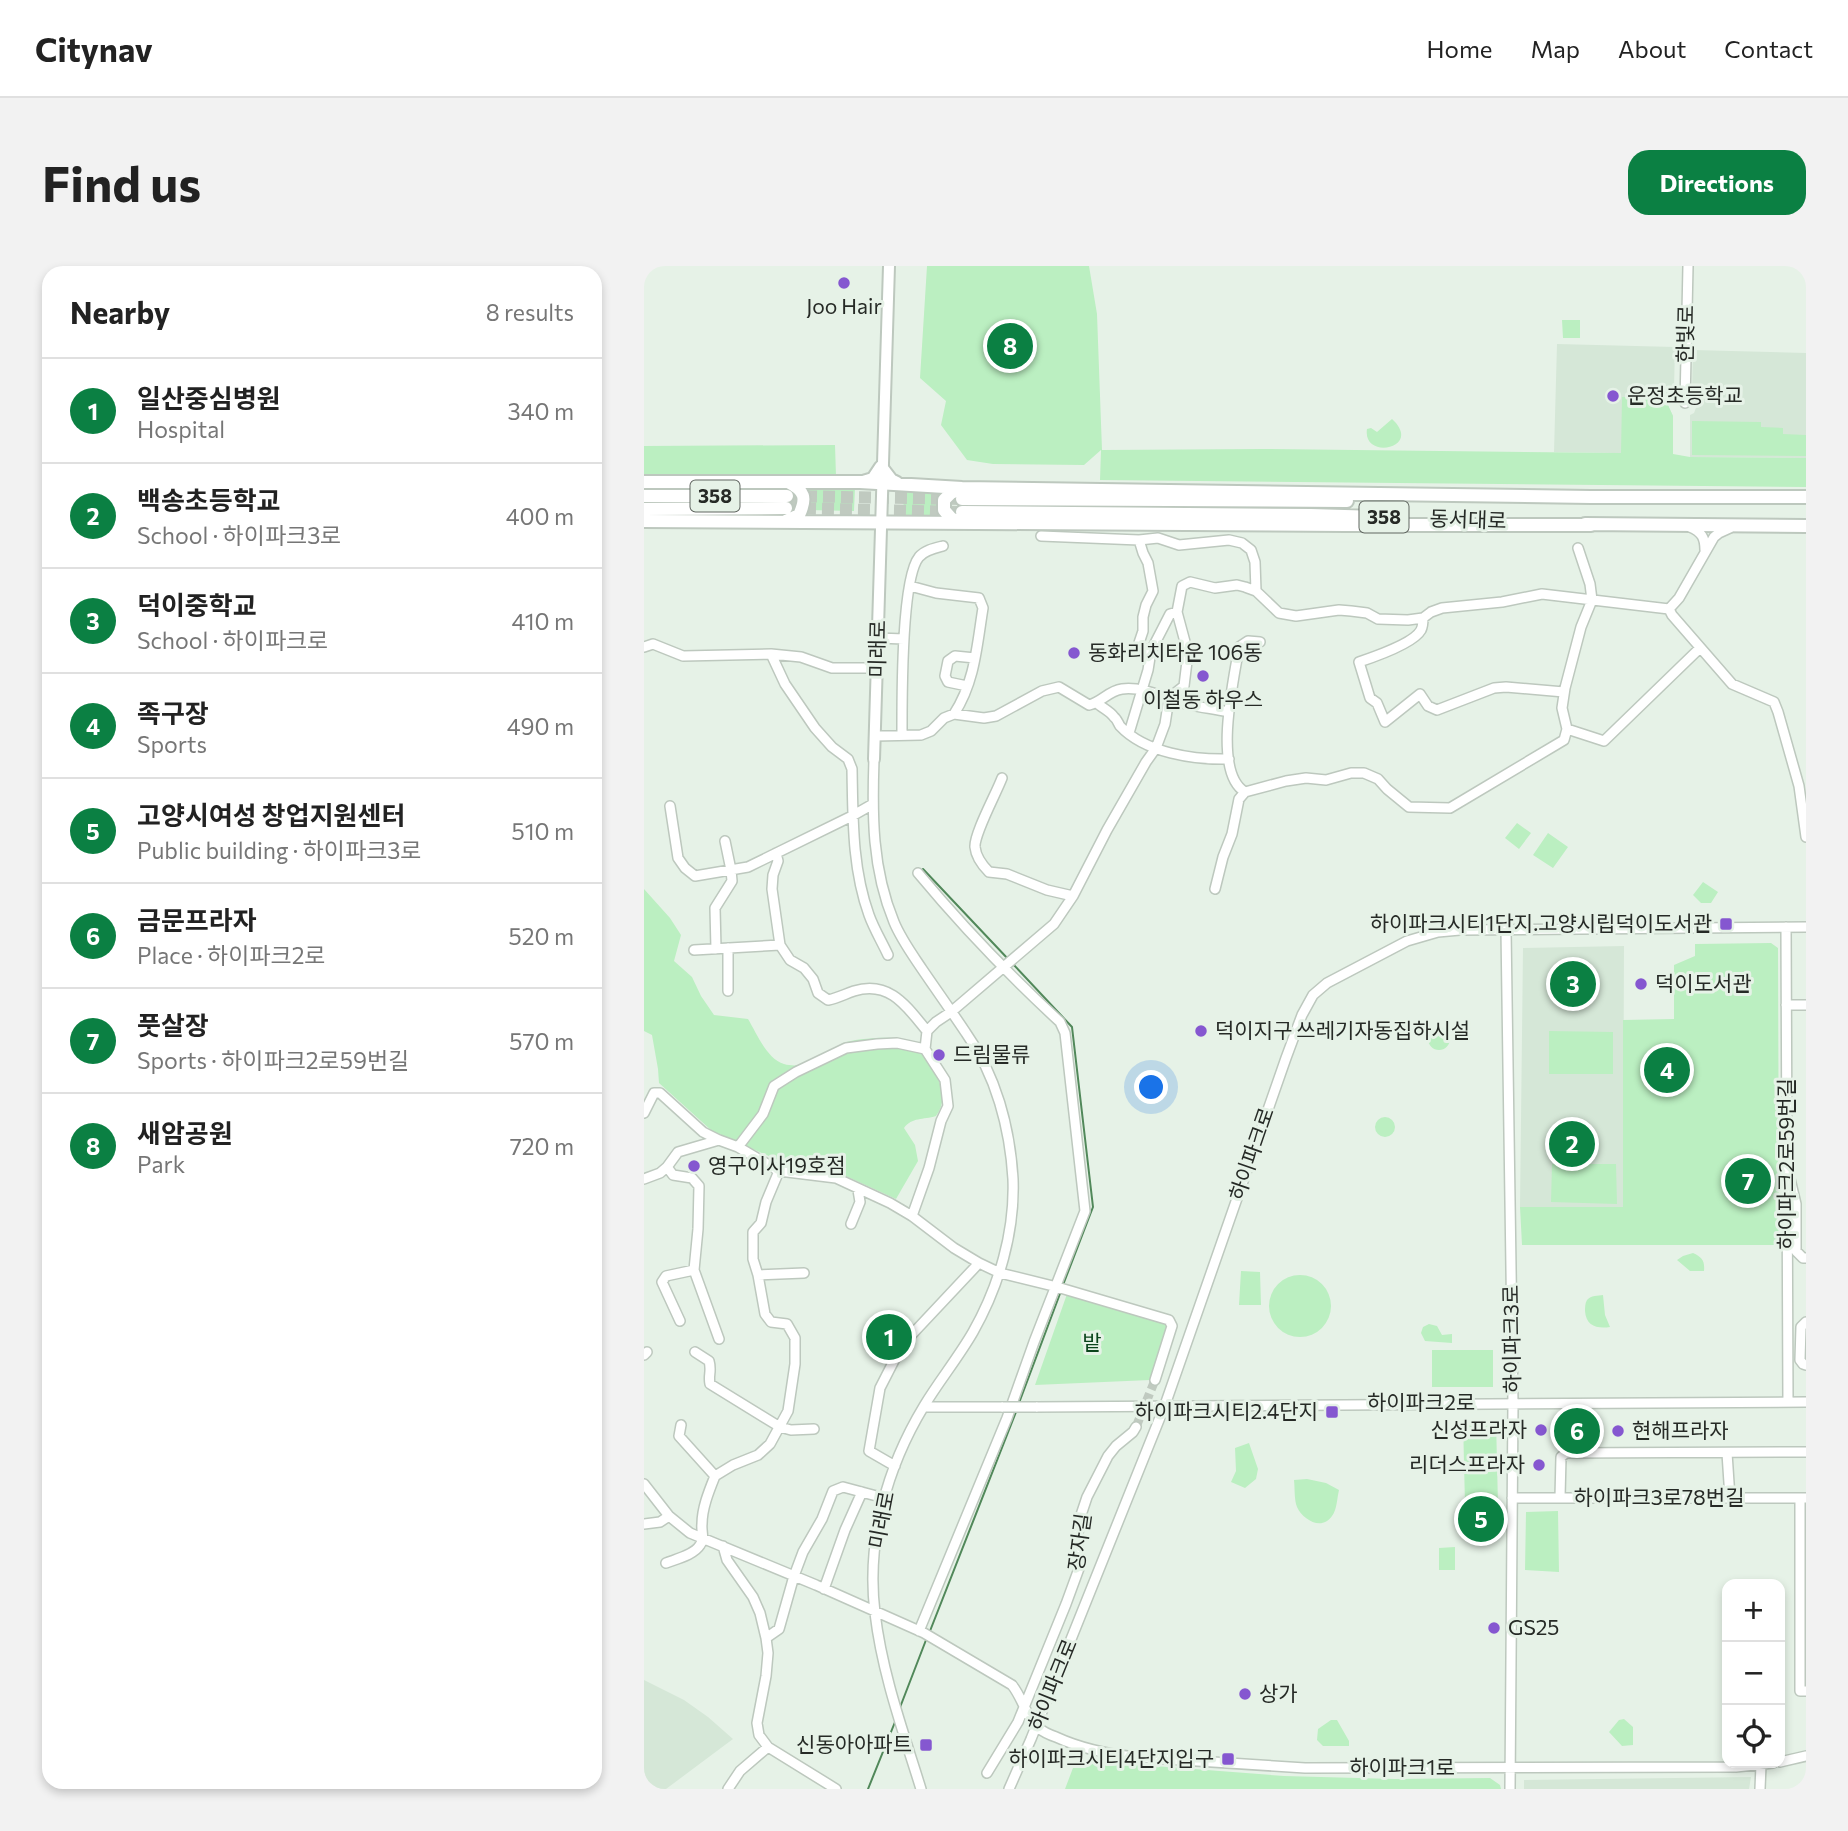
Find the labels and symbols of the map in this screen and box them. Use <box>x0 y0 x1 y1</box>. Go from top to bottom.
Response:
marker: Joo Hair <box>836 275 852 291</box>
place label: Joo Hair <box>806 293 882 318</box>
street label: 한빛로 <box>1671 305 1698 363</box>
pin: 8 <box>987 320 1033 372</box>
place label: 운정초등학교 <box>1627 382 1743 407</box>
marker: 운정초등학교 <box>1605 388 1621 404</box>
road number: 358 <box>690 480 740 512</box>
road number: 358 <box>1360 501 1408 532</box>
street label: 동서대로 <box>1429 505 1507 532</box>
street label: 미래로 <box>863 620 890 678</box>
place label: 동화리치타운 106동 <box>1088 639 1263 664</box>
marker: 동화리치타운 106동 <box>1066 645 1082 661</box>
marker: 이철동 하우스 <box>1195 668 1211 684</box>
place label: 이철동 하우스 <box>1143 686 1263 711</box>
place label: 하이파크시티1단지.고양시립덕이도서관 <box>1370 910 1712 935</box>
marker: 하이파크시티1단지.고양시립덕이도서관 <box>1718 916 1734 932</box>
pin: 3 <box>1550 958 1596 1010</box>
place label: 덕이도서관 <box>1655 970 1752 995</box>
marker: 덕이도서관 <box>1633 976 1649 992</box>
place label: 덕이지구 쓰레기자동집하시설 <box>1215 1017 1470 1042</box>
marker: 덕이지구 쓰레기자동집하시설 <box>1193 1023 1209 1039</box>
place label: 드림물류 <box>953 1041 1030 1066</box>
pin: 4 <box>1644 1044 1690 1096</box>
marker: 드림물류 <box>931 1047 947 1063</box>
your location <box>1134 1070 1168 1104</box>
street label: 하이파크2로59번길 <box>1773 1078 1798 1250</box>
street label: 하이파크로 <box>1223 1104 1278 1203</box>
pin: 2 <box>1549 1118 1595 1170</box>
place label: 영구이사19호점 <box>708 1152 846 1177</box>
pin: 7 <box>1725 1155 1771 1207</box>
marker: 영구이사19호점 <box>686 1158 702 1174</box>
street label: 하이파크3로 <box>1497 1285 1524 1394</box>
pin: 1 <box>866 1311 912 1363</box>
park label: 밭 <box>1082 1329 1102 1354</box>
street label: 하이파크2로 <box>1367 1389 1475 1414</box>
place label: 하이파크시티2.4단지 <box>1135 1398 1318 1423</box>
marker: 하이파크시티2.4단지 <box>1324 1404 1340 1420</box>
pin: 6 <box>1554 1405 1600 1457</box>
place label: 신성프라자 <box>1430 1416 1527 1441</box>
place label: 현해프라자 <box>1632 1417 1729 1442</box>
marker: 신성프라자 <box>1533 1422 1549 1438</box>
marker: 현해프라자 <box>1610 1423 1626 1439</box>
place label: 리더스프라자 <box>1409 1451 1525 1476</box>
marker: 리더스프라자 <box>1531 1457 1547 1473</box>
street label: 하이파크3로78번길 <box>1574 1484 1745 1509</box>
street label: 미래로 <box>863 1489 898 1551</box>
pin: 5 <box>1458 1493 1504 1545</box>
street label: 장자길 <box>1062 1511 1095 1572</box>
place label: GS25 <box>1508 1614 1559 1639</box>
marker: GS25 <box>1486 1620 1502 1636</box>
street label: 하이파크로 <box>1022 1635 1081 1734</box>
place label: 상가 <box>1259 1680 1298 1705</box>
marker: 상가 <box>1237 1686 1253 1702</box>
place label: 신동아아파트 <box>796 1731 912 1756</box>
marker: 신동아아파트 <box>918 1737 934 1753</box>
place label: 하이파크시티4단지입구 <box>1008 1745 1214 1770</box>
marker: 하이파크시티4단지입구 <box>1220 1751 1236 1767</box>
street label: 하이파크1로 <box>1349 1754 1455 1779</box>

